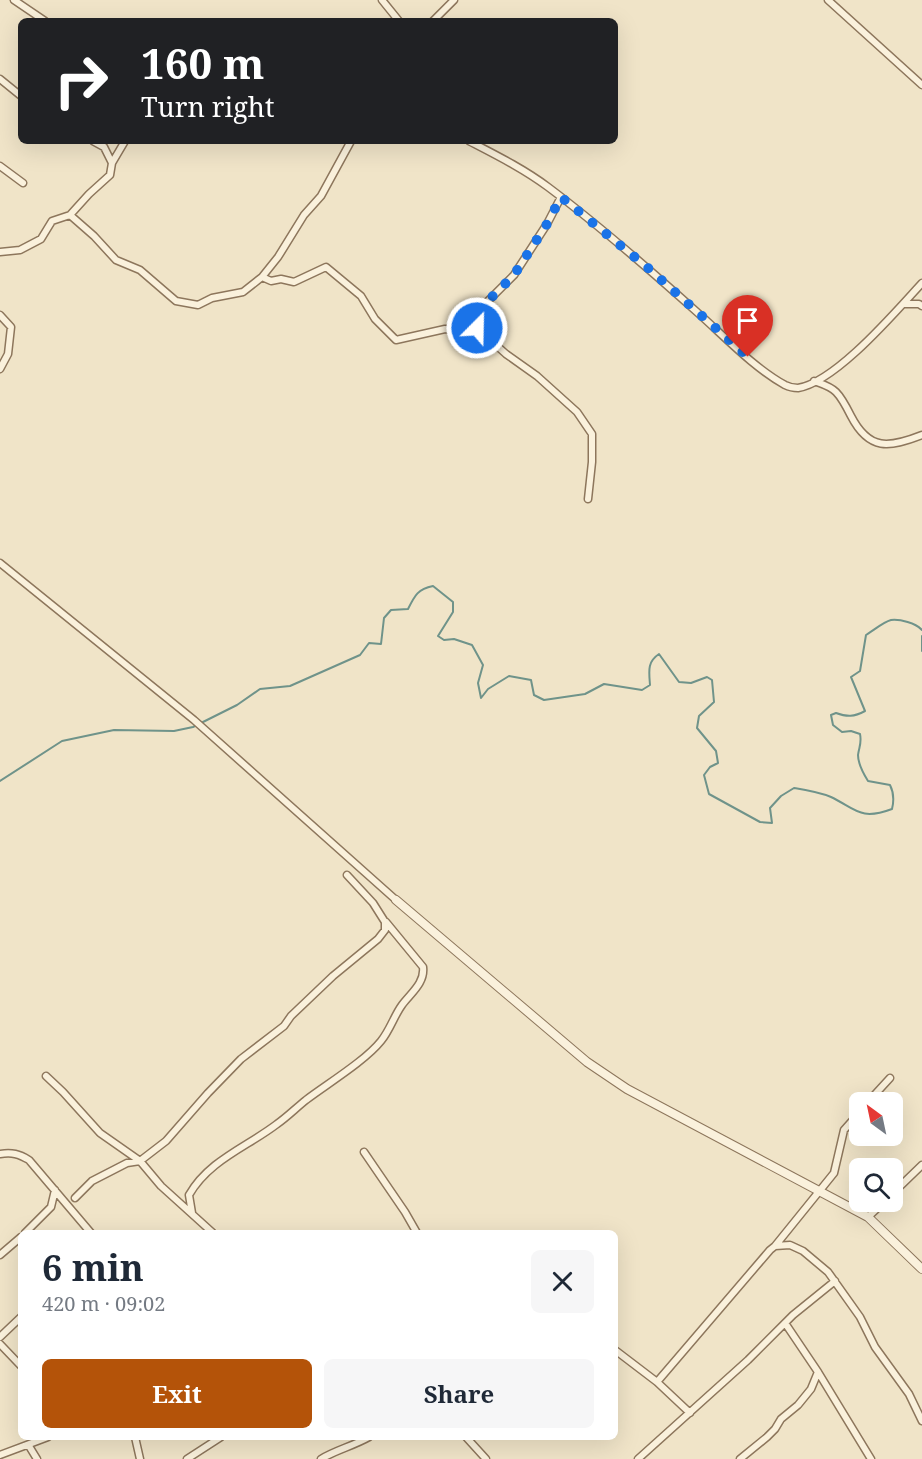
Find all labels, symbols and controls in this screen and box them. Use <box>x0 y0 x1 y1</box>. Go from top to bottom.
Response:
text: 160 m <box>141 34 265 91</box>
icon: right <box>42 42 120 120</box>
text: Turn right <box>141 88 274 125</box>
pin <box>722 295 773 357</box>
position arrow <box>445 296 509 360</box>
icon: arrive <box>731 304 764 337</box>
north arrow <box>849 1092 903 1146</box>
map controls <box>849 1092 903 1212</box>
button: search <box>849 1158 903 1212</box>
text: 6 min <box>42 1243 144 1292</box>
button: close <box>531 1250 594 1313</box>
text: 420 m · 09:02 <box>42 1290 165 1317</box>
button: Exit <box>42 1359 312 1428</box>
button: Share <box>324 1359 594 1428</box>

